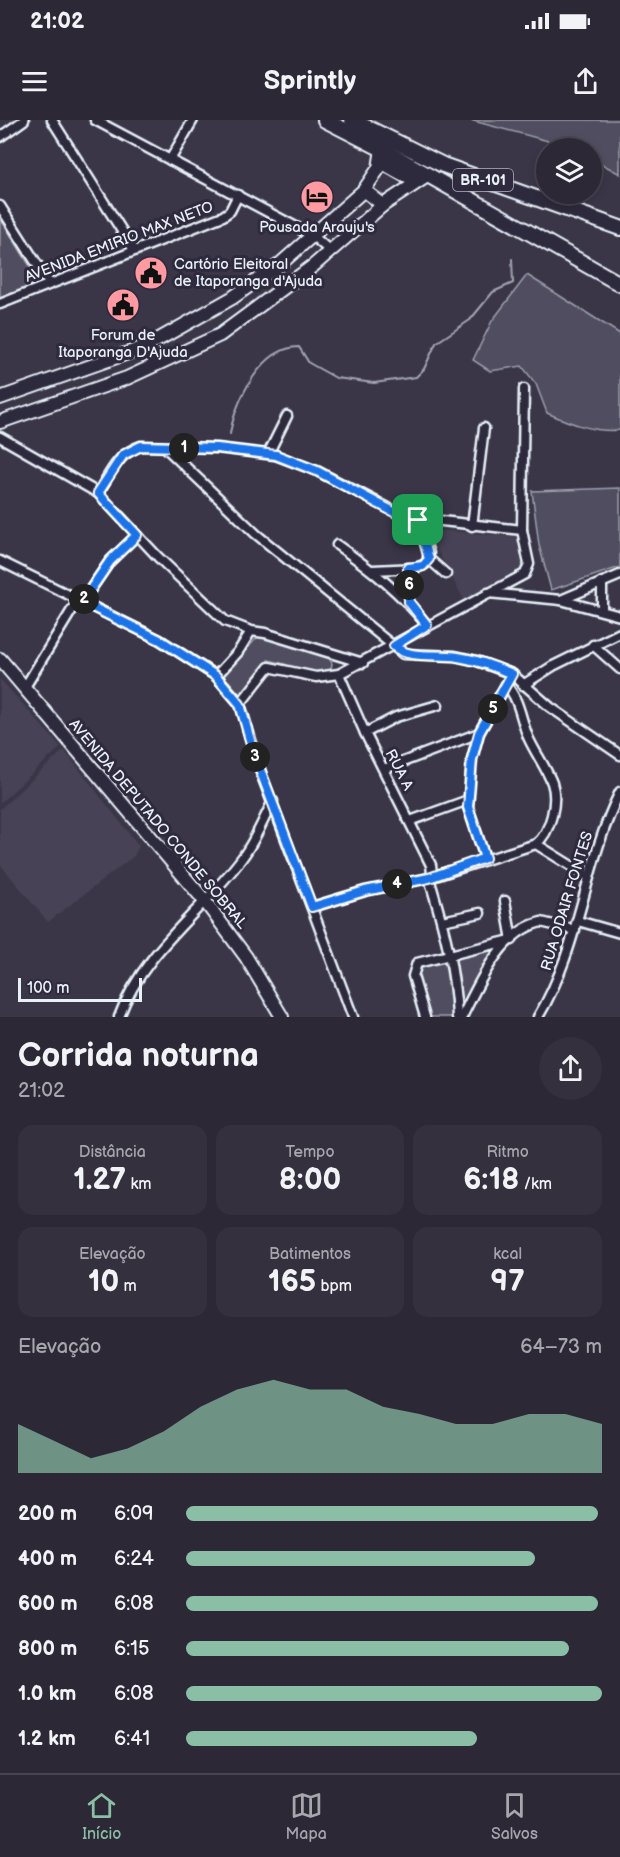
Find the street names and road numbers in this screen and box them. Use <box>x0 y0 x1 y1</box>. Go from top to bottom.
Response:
road number: BR-101 <box>453 169 513 191</box>
street label: AVENIDA EMIRIO MAX NETO <box>22 197 216 287</box>
street label: AVENIDA DEPUTADO CONDE SOBRAL <box>65 715 252 933</box>
street label: RUA A <box>381 746 418 794</box>
street label: RUA ODAIR FONTES <box>537 829 597 973</box>

